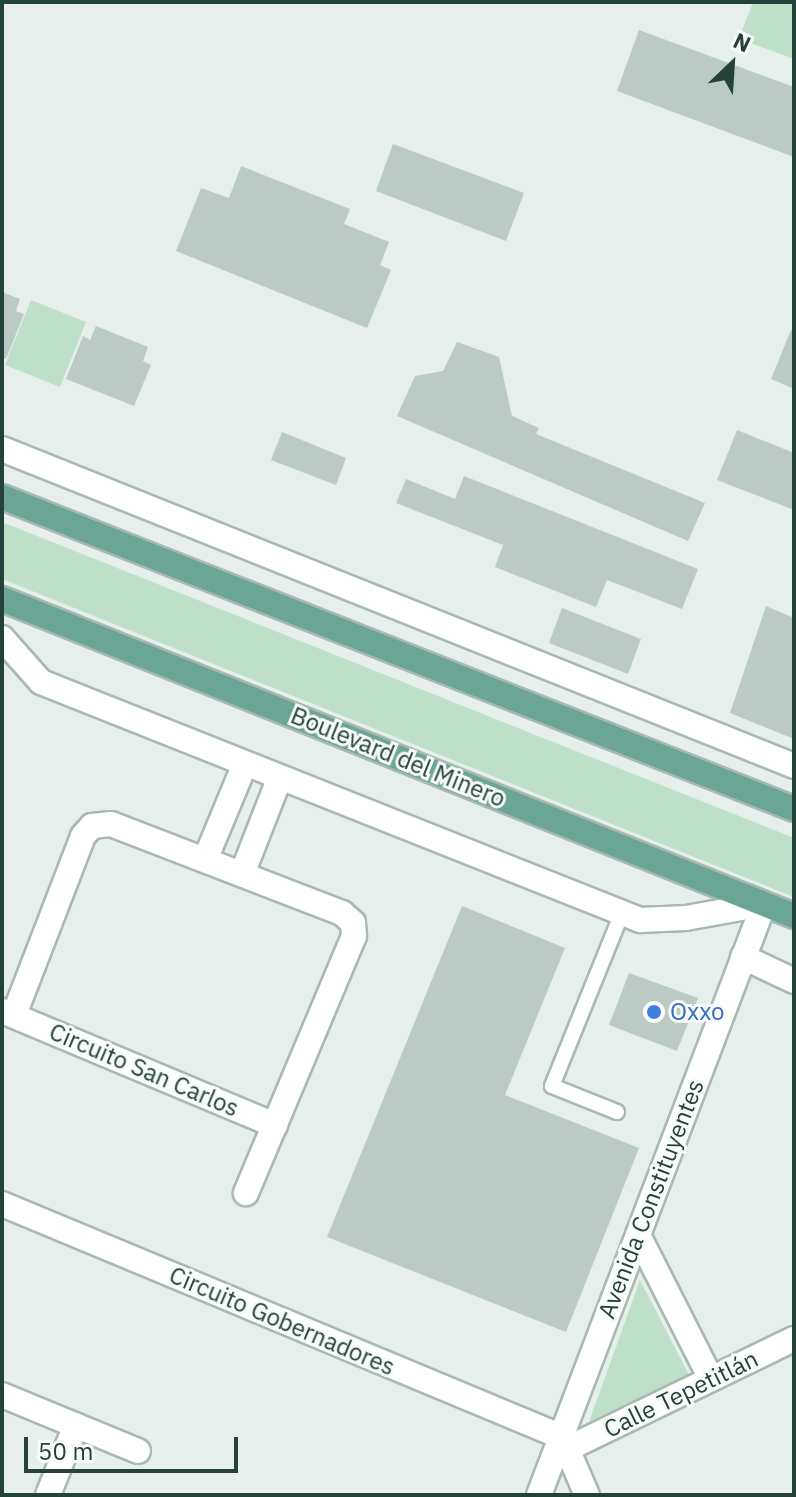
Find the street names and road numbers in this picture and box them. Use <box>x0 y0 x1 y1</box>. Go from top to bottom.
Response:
street label: Boulevard del Minero <box>287 701 509 813</box>
street label: Circuito San Carlos <box>45 1017 243 1123</box>
street label: Avenida Constituyentes <box>592 1075 710 1323</box>
street label: Circuito Gobernadores <box>165 1260 399 1382</box>
street label: Calle Tepetitlán <box>599 1344 763 1444</box>

